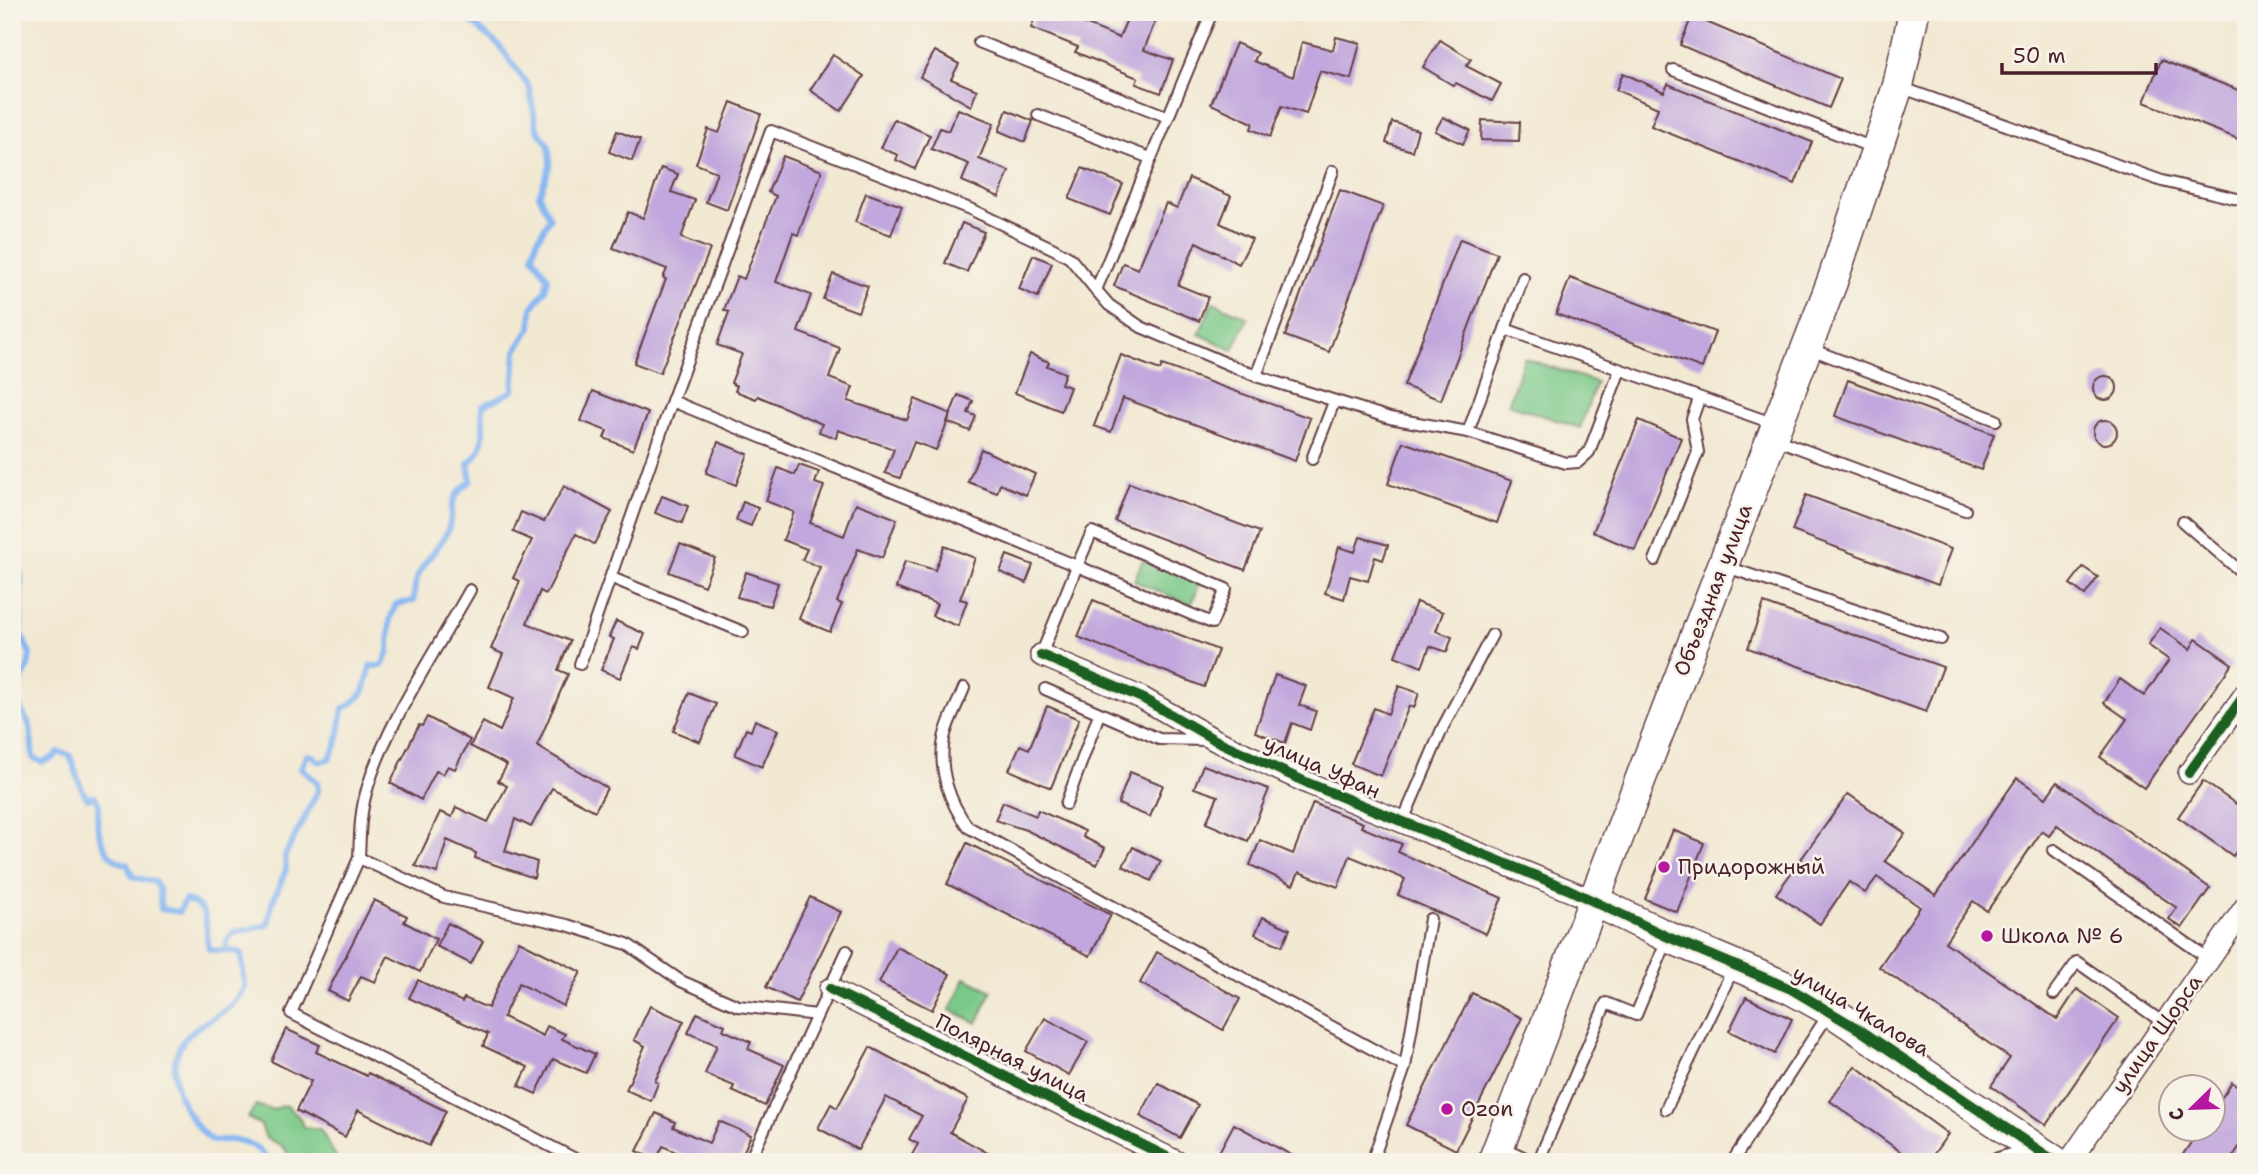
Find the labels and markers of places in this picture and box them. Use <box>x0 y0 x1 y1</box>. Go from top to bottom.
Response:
place label: Придорожный <box>1678 853 1825 881</box>
marker: Придорожный <box>1656 859 1672 875</box>
place label: Школа № 6 <box>2001 922 2123 950</box>
marker: Школа № 6 <box>1979 928 1995 944</box>
place label: Ozon <box>1461 1095 1513 1123</box>
marker: Ozon <box>1439 1101 1455 1117</box>

